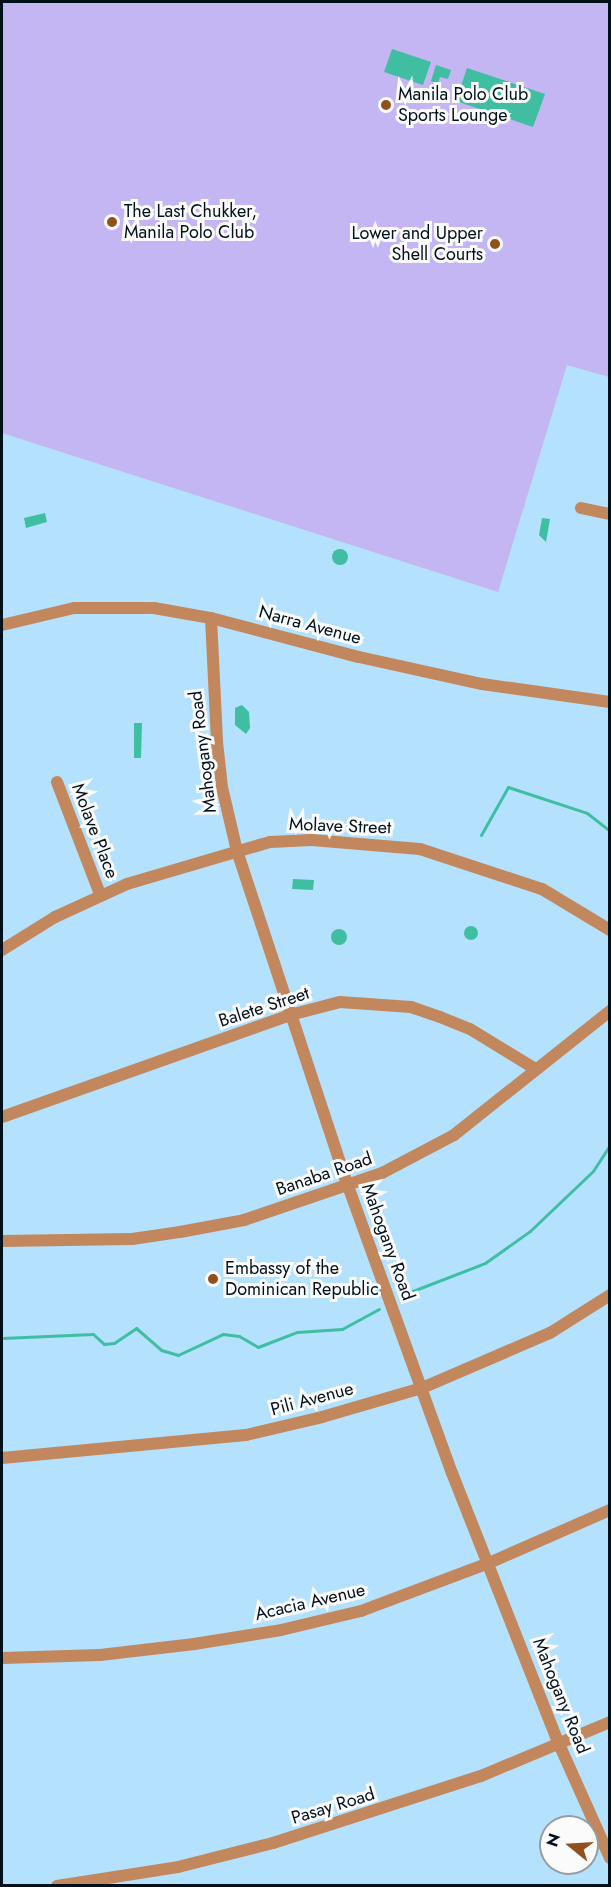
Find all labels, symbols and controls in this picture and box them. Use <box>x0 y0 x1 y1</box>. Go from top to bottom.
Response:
place label: Manila Polo Club Sports Lounge <box>398 84 528 127</box>
marker: Manila Polo Club Sports Lounge <box>379 98 393 112</box>
place label: The Last Chukker, Manila Polo Club <box>124 201 257 244</box>
marker: The Last Chukker, Manila Polo Club <box>105 215 119 229</box>
place label: Lower and Upper Shell Courts <box>352 223 483 266</box>
marker: Lower and Upper Shell Courts <box>488 237 502 251</box>
street label: Narra Avenue <box>256 601 364 649</box>
street label: Mahogany Road <box>185 690 221 814</box>
street label: Molave Place <box>67 780 123 882</box>
street label: Molave Street <box>288 813 392 839</box>
street label: Balete Street <box>216 982 312 1032</box>
street label: Banaba Road <box>273 1148 375 1200</box>
street label: Mahogany Road <box>357 1181 419 1303</box>
place label: Embassy of the Dominican Republic <box>225 1258 379 1300</box>
marker: Embassy of the Dominican Republic <box>206 1272 220 1286</box>
street label: Pili Avenue <box>268 1378 356 1420</box>
street label: Acacia Avenue <box>253 1579 367 1625</box>
street label: Mahogany Road <box>528 1635 594 1757</box>
street label: Pasay Road <box>289 1783 377 1829</box>
north arrow <box>539 1815 599 1875</box>
text: N <box>540 1830 566 1850</box>

